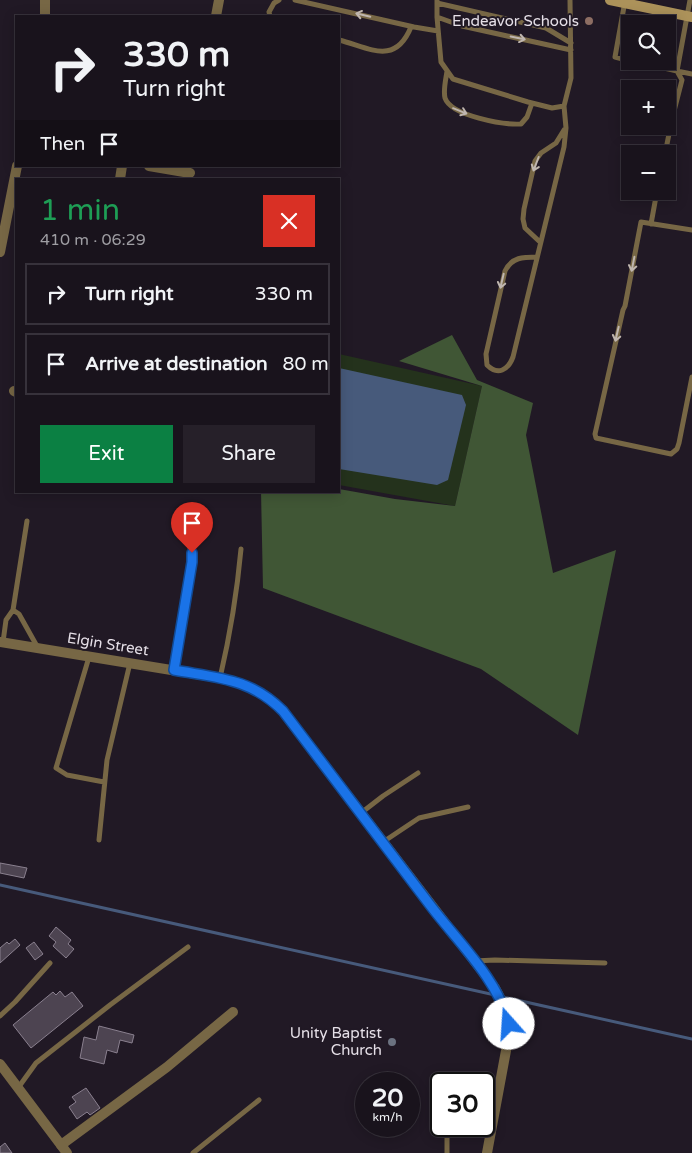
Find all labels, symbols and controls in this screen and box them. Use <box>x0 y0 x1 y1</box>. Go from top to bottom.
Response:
one-way arrow <box>356 10 372 19</box>
place label: Endeavor Schools <box>452 12 579 30</box>
marker: Endeavor Schools <box>583 15 595 27</box>
map controls <box>621 15 676 200</box>
button: search <box>621 15 676 70</box>
text: 330 m <box>123 34 230 76</box>
one-way arrow <box>509 34 525 43</box>
icon: right <box>40 35 105 100</box>
text: Turn right <box>123 76 225 102</box>
button: + <box>621 80 676 135</box>
one-way arrow <box>452 107 467 116</box>
icon: arrive <box>95 130 123 158</box>
text: Then <box>40 133 85 155</box>
button: − <box>621 145 676 200</box>
one-way arrow <box>531 156 540 171</box>
text: 1 min <box>40 192 120 229</box>
button: close <box>263 195 315 247</box>
text: 410 m · 06:29 <box>40 230 146 250</box>
one-way arrow <box>628 256 637 272</box>
one-way arrow <box>497 273 506 289</box>
icon: right <box>42 280 70 308</box>
text: Turn right <box>85 283 173 305</box>
text: 330 m <box>255 283 313 305</box>
one-way arrow <box>612 325 621 341</box>
icon: arrive <box>42 350 70 378</box>
text: Arrive at destination <box>85 353 268 375</box>
text: 80 m <box>283 353 329 375</box>
button: Exit <box>40 425 173 483</box>
button: Share <box>183 425 315 483</box>
pin <box>171 502 213 553</box>
icon: arrive <box>178 509 206 537</box>
street label: Elgin Street <box>66 629 150 659</box>
position arrow <box>482 997 534 1049</box>
place label: Unity Baptist Church <box>290 1024 382 1059</box>
marker: Unity Baptist Church <box>386 1036 398 1048</box>
speed limit sign: 30 <box>430 1072 495 1137</box>
text: 20 <box>372 1083 403 1113</box>
text: km/h <box>372 1110 403 1124</box>

